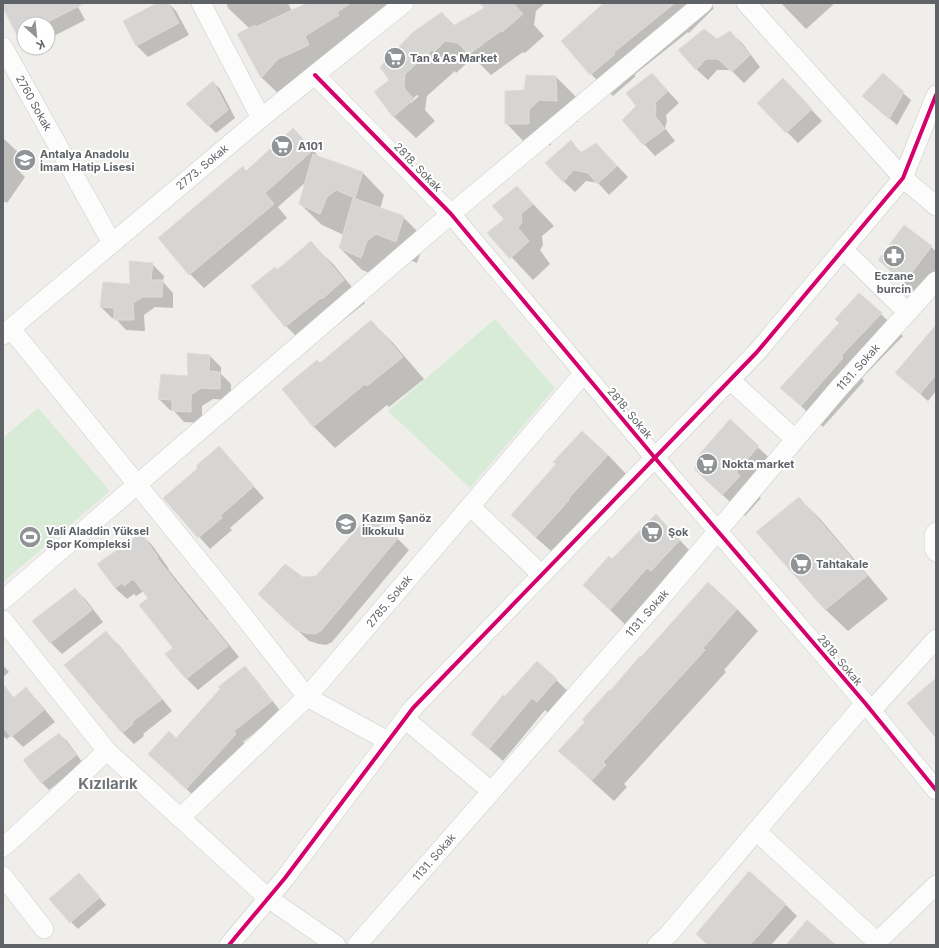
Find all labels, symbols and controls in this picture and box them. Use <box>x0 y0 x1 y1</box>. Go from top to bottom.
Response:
north arrow <box>16 16 56 56</box>
text: K <box>34 37 47 53</box>
supermarket icon: Tan & As Market <box>382 45 408 71</box>
place label: Tan & As Market <box>410 51 497 65</box>
street label: 2760 Sokak <box>13 73 55 133</box>
supermarket icon: A101 <box>269 133 295 159</box>
place label: A101 <box>298 139 323 153</box>
street label: 2818. Sokak <box>391 140 445 194</box>
street label: 2773. Sokak <box>173 141 231 193</box>
school or university icon: Antalya Anadolu İmam Hatip Lisesi <box>12 147 38 173</box>
place label: Antalya Anadolu İmam Hatip Lisesi <box>40 147 134 174</box>
pharmacy icon: Eczane burcin <box>881 243 907 269</box>
place label: Eczane burcin <box>874 269 914 296</box>
street label: 1131. Sokak <box>833 341 883 393</box>
street label: 2818. Sokak <box>604 384 656 442</box>
supermarket icon: Nokta market <box>694 451 720 477</box>
place label: Nokta market <box>722 457 794 471</box>
school or university icon: Kazım Şanöz İlkokulu <box>333 511 359 537</box>
place label: Kazım Şanöz İlkokulu <box>362 511 432 538</box>
supermarket icon: Şok <box>639 519 665 545</box>
sports icon: Vali Aladdin Yüksel Spor Kompleksi <box>17 524 43 550</box>
place label: Vali Aladdin Yüksel Spor Kompleksi <box>46 524 149 551</box>
place label: Şok <box>668 525 689 539</box>
supermarket icon: Tahtakale <box>788 551 814 577</box>
place label: Tahtakale <box>816 557 869 571</box>
street label: 2785. Sokak <box>363 572 415 630</box>
street label: 1131. Sokak <box>623 586 671 640</box>
street label: 2818. Sokak <box>814 631 866 689</box>
district label: Kızılarık <box>78 774 138 793</box>
street label: 1131. Sokak <box>410 830 458 884</box>

